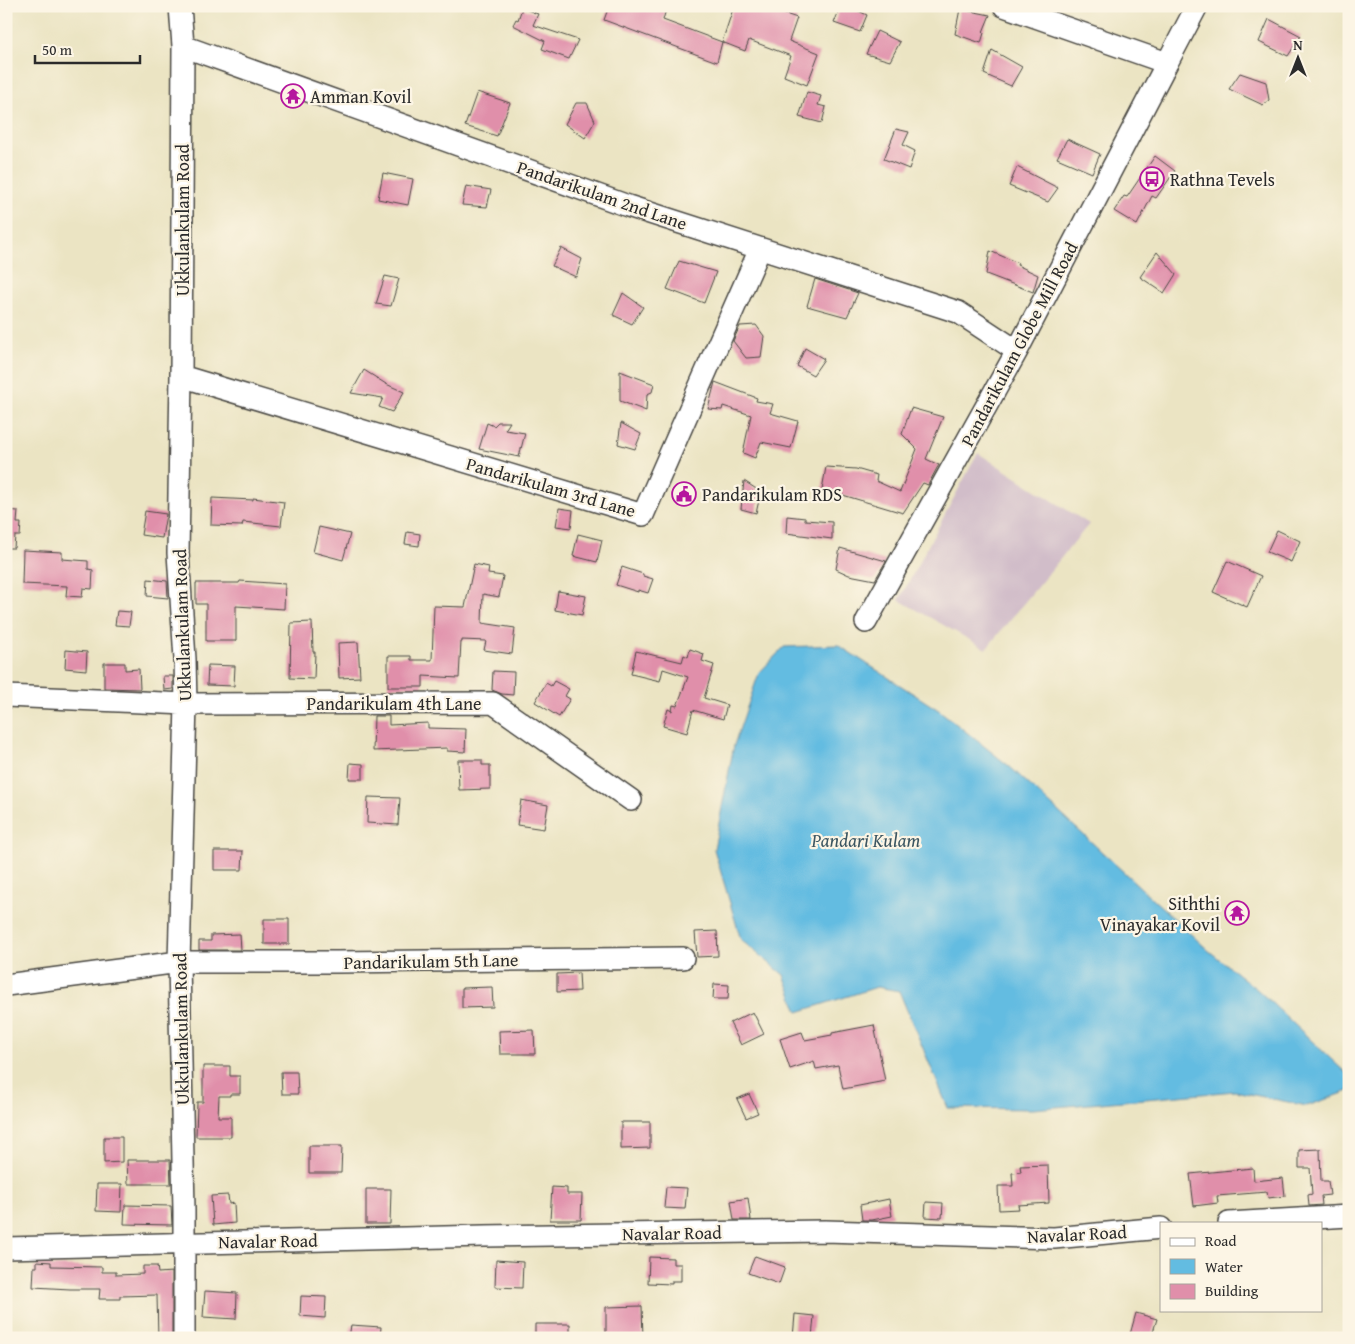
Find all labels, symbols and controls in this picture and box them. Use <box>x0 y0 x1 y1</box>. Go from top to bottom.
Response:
scale bar <box>35 32 140 64</box>
north arrow <box>1272 32 1322 82</box>
text: N <box>1293 35 1303 55</box>
text: 50 m <box>42 39 73 60</box>
temple icon: Amman Kovil <box>280 83 306 109</box>
place label: Amman Kovil <box>310 83 411 110</box>
street label: Ukkulankulam Road <box>169 143 196 296</box>
street label: Pandarikulam 2nd Lane <box>513 153 691 237</box>
bus stop icon: Rathna Tevels <box>1139 166 1165 192</box>
place label: Rathna Tevels <box>1170 166 1275 193</box>
street label: Pandarikulam Globe Mill Road <box>954 237 1085 451</box>
street label: Pandarikulam 3rd Lane <box>463 450 639 524</box>
public building icon: Pandarikulam RDS <box>671 481 697 507</box>
place label: Pandarikulam RDS <box>702 481 842 508</box>
street label: Ukkulankulam Road <box>166 548 198 702</box>
street label: Pandarikulam 4th Lane <box>307 690 481 717</box>
water label: Pandari Kulam <box>811 826 920 854</box>
place label: Siththi Vinayakar Kovil <box>1100 890 1220 938</box>
temple icon: Siththi Vinayakar Kovil <box>1224 900 1250 926</box>
street label: Pandarikulam 5th Lane <box>343 946 519 976</box>
street label: Ukkulankulam Road <box>166 952 196 1105</box>
street label: Navalar Road <box>1026 1218 1128 1250</box>
street label: Navalar Road <box>622 1219 722 1247</box>
legend <box>1160 1222 1322 1312</box>
street label: Navalar Road <box>218 1227 318 1255</box>
text: Road <box>1205 1230 1236 1251</box>
text: Water <box>1205 1256 1243 1277</box>
text: Building <box>1205 1280 1259 1301</box>

